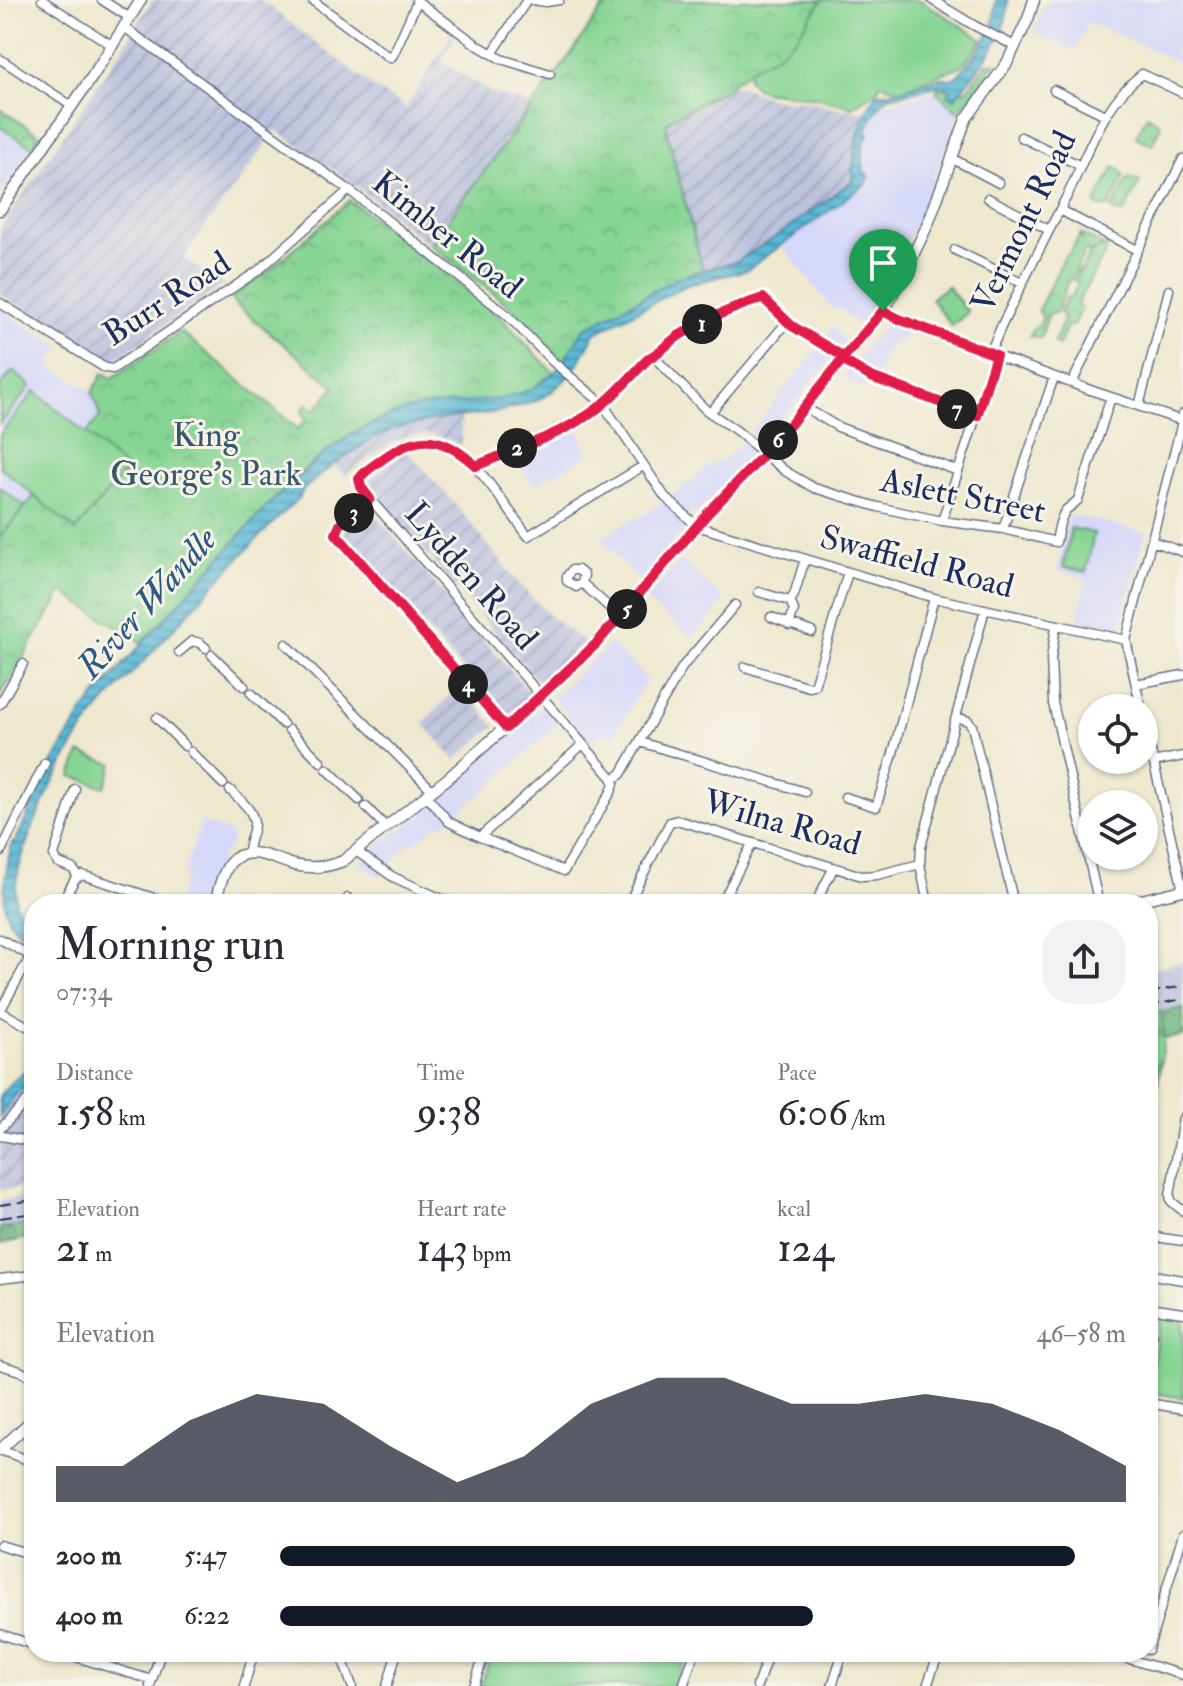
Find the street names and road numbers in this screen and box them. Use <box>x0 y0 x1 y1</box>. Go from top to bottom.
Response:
street label: Vermont Road <box>961 124 1087 320</box>
street label: Kimber Road <box>363 161 531 309</box>
street label: Burr Road <box>95 242 239 356</box>
street label: Aslett Street <box>876 459 1049 533</box>
street label: Lydden Road <box>395 493 547 659</box>
street label: Swaffield Road <box>816 516 1019 609</box>
street label: Wilna Road <box>697 780 866 866</box>

